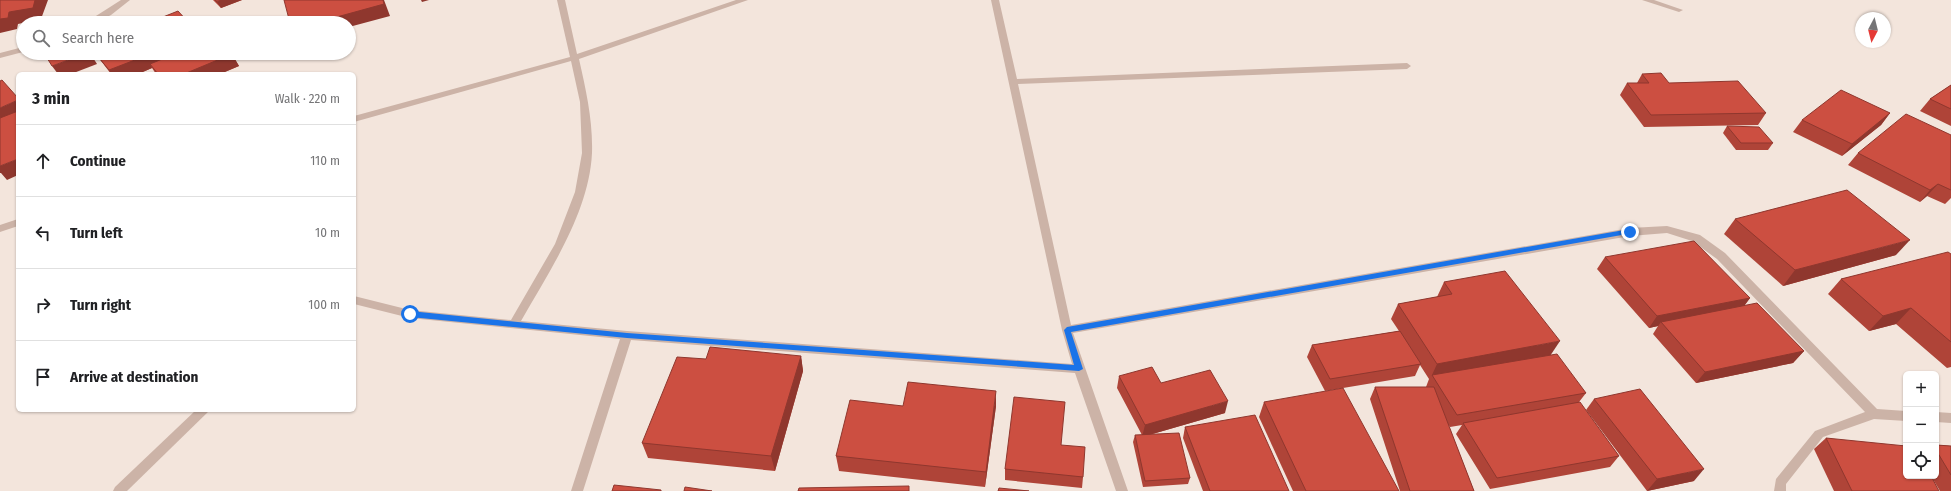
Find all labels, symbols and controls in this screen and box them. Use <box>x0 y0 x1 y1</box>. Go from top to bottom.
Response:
north arrow <box>1855 12 1891 48</box>
search box <box>16 16 356 60</box>
icon: search <box>30 27 52 49</box>
text: Search here <box>62 29 134 47</box>
text: 3 min <box>32 88 70 109</box>
text: Walk · 220 m <box>275 91 340 106</box>
icon: ahead <box>32 150 54 172</box>
text: Continue <box>70 152 126 170</box>
text: 110 m <box>310 153 340 168</box>
icon: left <box>32 222 54 244</box>
route end <box>1621 223 1639 241</box>
text: Turn left <box>70 224 123 242</box>
text: 10 m <box>315 225 340 240</box>
icon: right <box>32 294 54 316</box>
text: Turn right <box>70 296 131 314</box>
text: 100 m <box>308 297 340 312</box>
route start <box>401 305 419 323</box>
icon: arrive <box>32 366 54 388</box>
text: Arrive at destination <box>70 368 198 386</box>
map controls <box>1903 371 1939 479</box>
button: + <box>1903 371 1939 407</box>
button: − <box>1903 407 1939 443</box>
button: locate <box>1903 443 1939 479</box>

